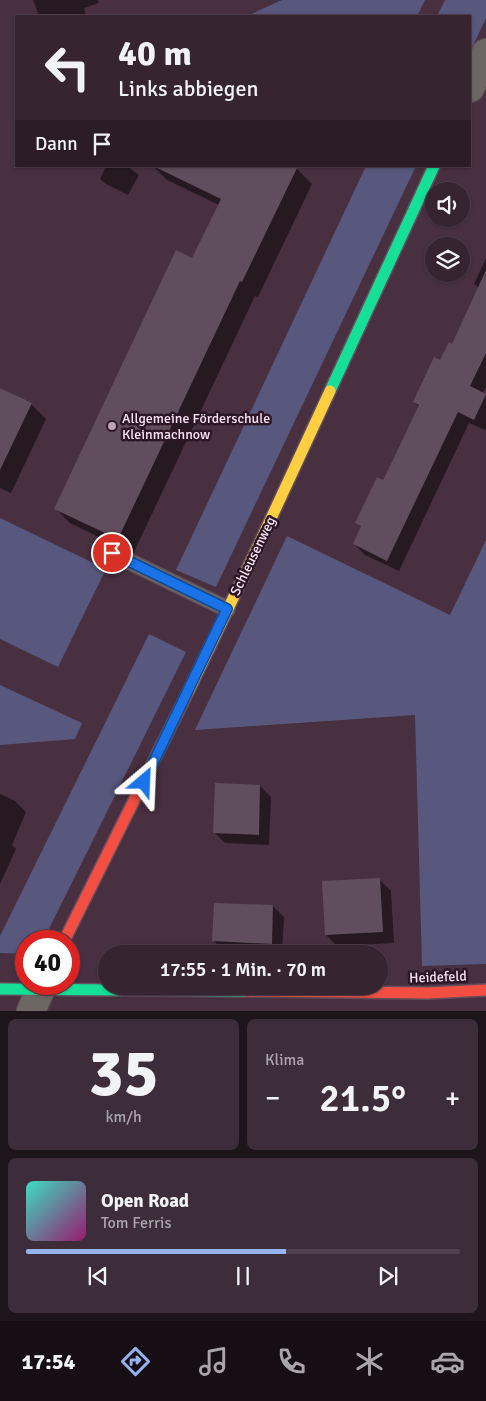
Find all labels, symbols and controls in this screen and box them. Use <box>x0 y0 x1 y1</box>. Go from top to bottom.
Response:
text: 40 m <box>118 32 192 75</box>
icon: left <box>35 35 100 100</box>
text: Links abbiegen <box>118 75 259 102</box>
icon: arrive <box>88 130 116 158</box>
text: Dann <box>35 132 78 156</box>
map controls <box>425 182 470 282</box>
button: sound <box>425 182 470 227</box>
button: layers <box>425 237 470 282</box>
place label: Allgemeine Förderschule Kleinmachnow <box>122 410 270 443</box>
marker: Allgemeine Förderschule Kleinmachnow <box>106 420 118 432</box>
street label: Schleusenweg <box>227 514 279 598</box>
pin <box>91 532 133 574</box>
icon: arrive <box>98 539 126 567</box>
position arrow <box>117 755 169 807</box>
speed limit sign: 40 <box>15 930 80 995</box>
text: 17:55 · 1 Min. · 70 m <box>160 958 326 982</box>
street label: Heidefeld <box>409 967 467 987</box>
text: 35 <box>88 1034 159 1114</box>
text: Klima <box>265 1050 304 1070</box>
text: 21.5° <box>319 1075 406 1122</box>
text: − <box>265 1081 280 1115</box>
text: + <box>445 1081 460 1115</box>
text: km/h <box>105 1107 142 1127</box>
text: Open Road <box>101 1189 189 1213</box>
text: Tom Ferris <box>101 1213 171 1233</box>
icon: previous <box>84 1262 112 1290</box>
icon: pause <box>229 1262 257 1290</box>
icon: next <box>374 1262 402 1290</box>
icon: directions <box>118 1344 153 1379</box>
icon: music <box>196 1344 231 1379</box>
icon: phone <box>274 1344 309 1379</box>
icon: climate <box>352 1344 387 1379</box>
icon: car <box>430 1344 465 1379</box>
text: 17:54 <box>21 1348 75 1375</box>

